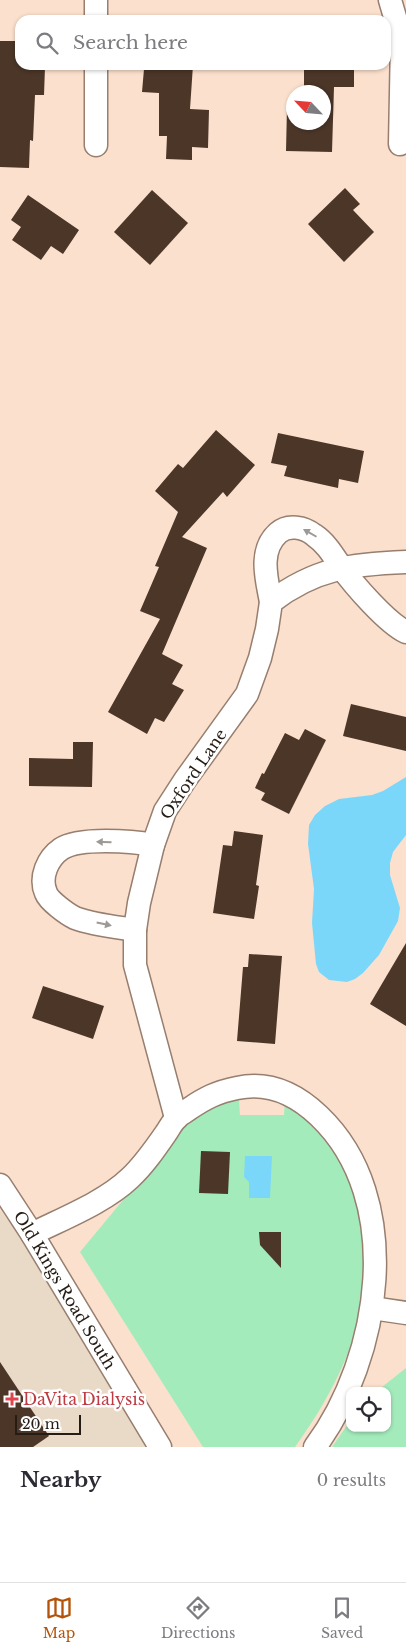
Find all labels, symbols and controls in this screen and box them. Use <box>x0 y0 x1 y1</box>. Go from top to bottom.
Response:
search box <box>15 15 391 70</box>
icon: search <box>33 29 61 57</box>
text: Search here <box>73 31 188 54</box>
north arrow <box>286 85 331 130</box>
one-way arrow <box>302 529 317 537</box>
street label: Oxford Lane <box>155 725 231 823</box>
one-way arrow <box>96 838 112 846</box>
one-way arrow <box>96 920 111 928</box>
street label: Old Kings Road South <box>10 1207 120 1373</box>
map controls <box>346 1387 391 1432</box>
button: locate <box>346 1387 391 1432</box>
place label: DaVita Dialysis <box>23 1389 145 1409</box>
marker: DaVita Dialysis <box>5 1392 19 1406</box>
scale bar <box>15 1412 81 1435</box>
text: 20 m <box>22 1415 60 1433</box>
text: Nearby <box>20 1467 101 1493</box>
text: 0 results <box>317 1470 386 1490</box>
tab: Map <box>43 1594 75 1642</box>
tab: Directions <box>161 1594 235 1642</box>
tab: Saved <box>321 1594 363 1642</box>

